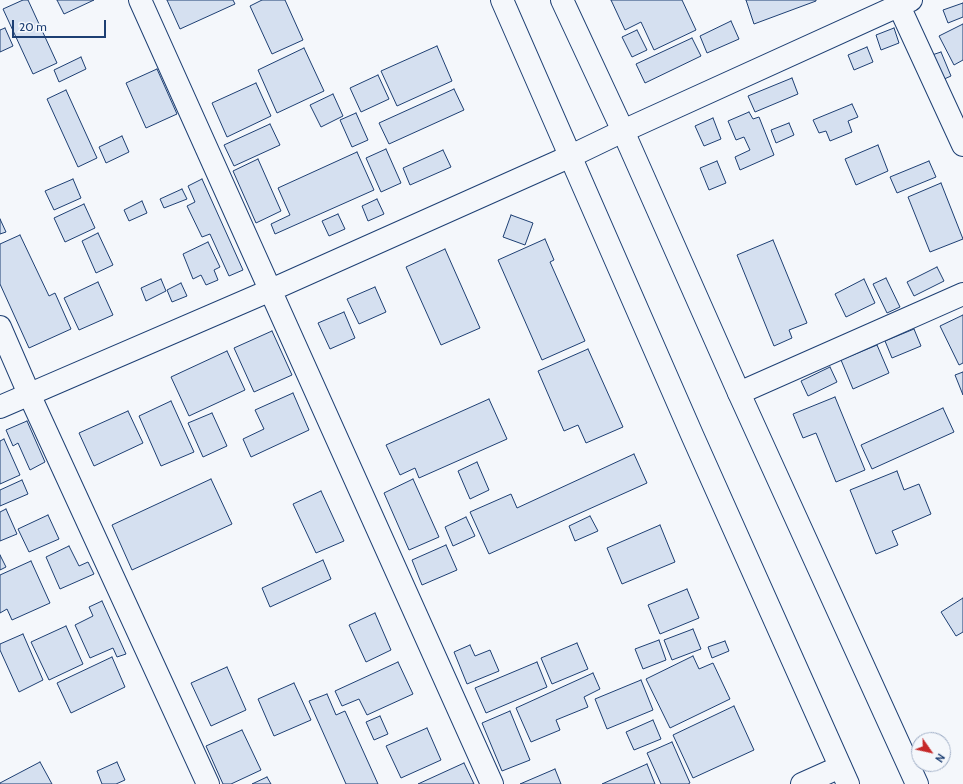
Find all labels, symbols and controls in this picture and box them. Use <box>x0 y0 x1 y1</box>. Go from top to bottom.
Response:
scale bar <box>14 12 108 38</box>
text: 20 m <box>19 19 47 34</box>
north arrow <box>911 732 951 772</box>
text: N <box>932 751 948 765</box>

